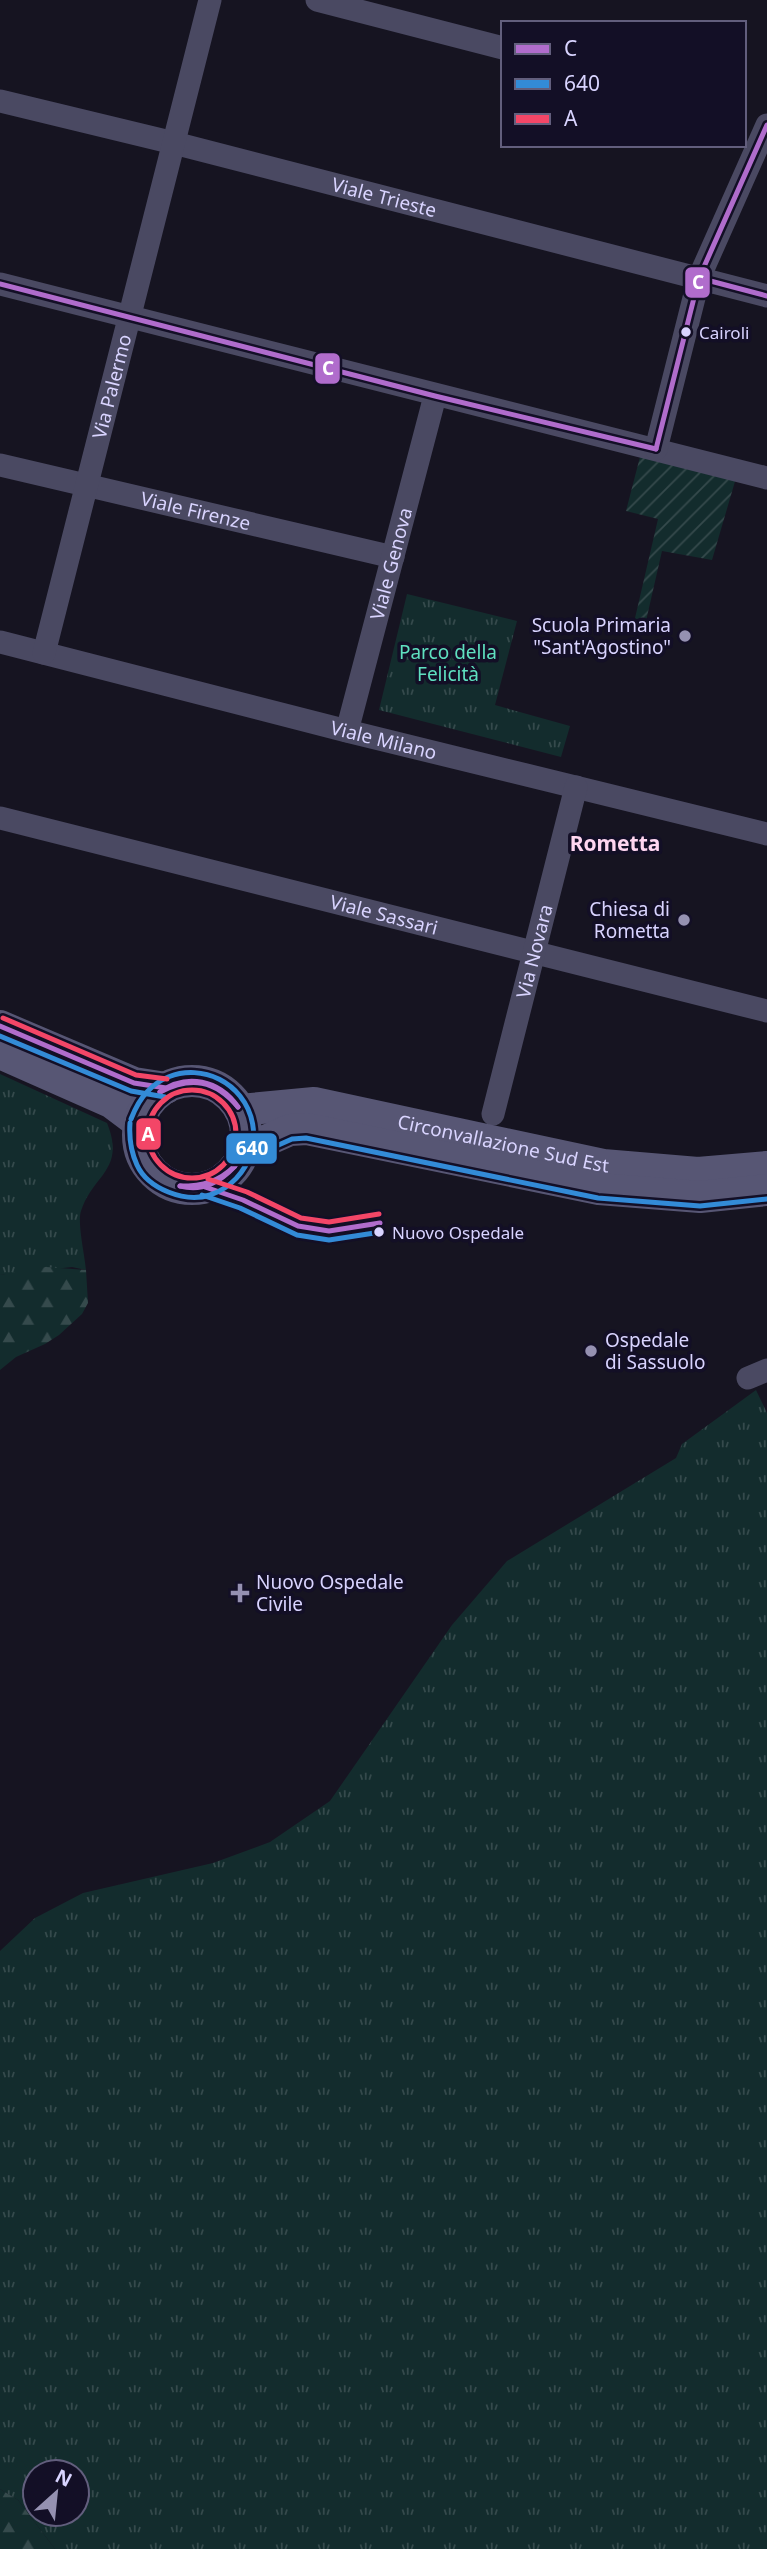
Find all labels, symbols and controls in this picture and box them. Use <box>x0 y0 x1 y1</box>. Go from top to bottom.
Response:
legend <box>501 21 746 147</box>
text: C <box>564 34 577 62</box>
text: 640 <box>564 69 600 97</box>
text: A <box>564 104 578 132</box>
street label: Viale Trieste <box>329 171 439 223</box>
line badge: C <box>684 266 711 299</box>
text: C <box>692 269 704 295</box>
place label: Cairoli <box>699 321 749 344</box>
marker: Cairoli <box>679 325 693 339</box>
street label: Via Palermo <box>86 331 138 441</box>
line badge: C <box>314 352 341 385</box>
text: C <box>322 355 334 381</box>
street label: Viale Firenze <box>138 485 253 536</box>
street label: Viale Genova <box>364 505 418 623</box>
place label: Scuola Primaria "Sant'Agostino" <box>532 612 671 660</box>
marker: Scuola Primaria "Sant'Agostino" <box>677 628 693 644</box>
park label: Parco della Felicità <box>399 639 497 687</box>
street label: Viale Milano <box>328 714 439 766</box>
district label: Rometta <box>570 829 660 857</box>
street label: Viale Sassari <box>327 889 441 941</box>
place label: Chiesa di Rometta <box>589 896 670 944</box>
street label: Via Novara <box>510 901 559 1001</box>
marker: Chiesa di Rometta <box>676 912 692 928</box>
street label: Circonvallazione Sud Est <box>395 1108 610 1178</box>
line badge: A <box>135 1117 162 1151</box>
text: A <box>141 1121 155 1147</box>
line badge: 640 <box>225 1132 278 1165</box>
text: 640 <box>236 1135 268 1161</box>
place label: Nuovo Ospedale <box>392 1221 524 1244</box>
marker: Nuovo Ospedale <box>372 1225 386 1239</box>
place label: Ospedale di Sassuolo <box>605 1327 705 1375</box>
marker: Ospedale di Sassuolo <box>583 1343 599 1359</box>
place label: Nuovo Ospedale Civile <box>256 1569 404 1617</box>
marker: Nuovo Ospedale Civile <box>230 1583 250 1603</box>
north arrow <box>21 2458 91 2528</box>
text: N <box>51 2463 77 2493</box>

